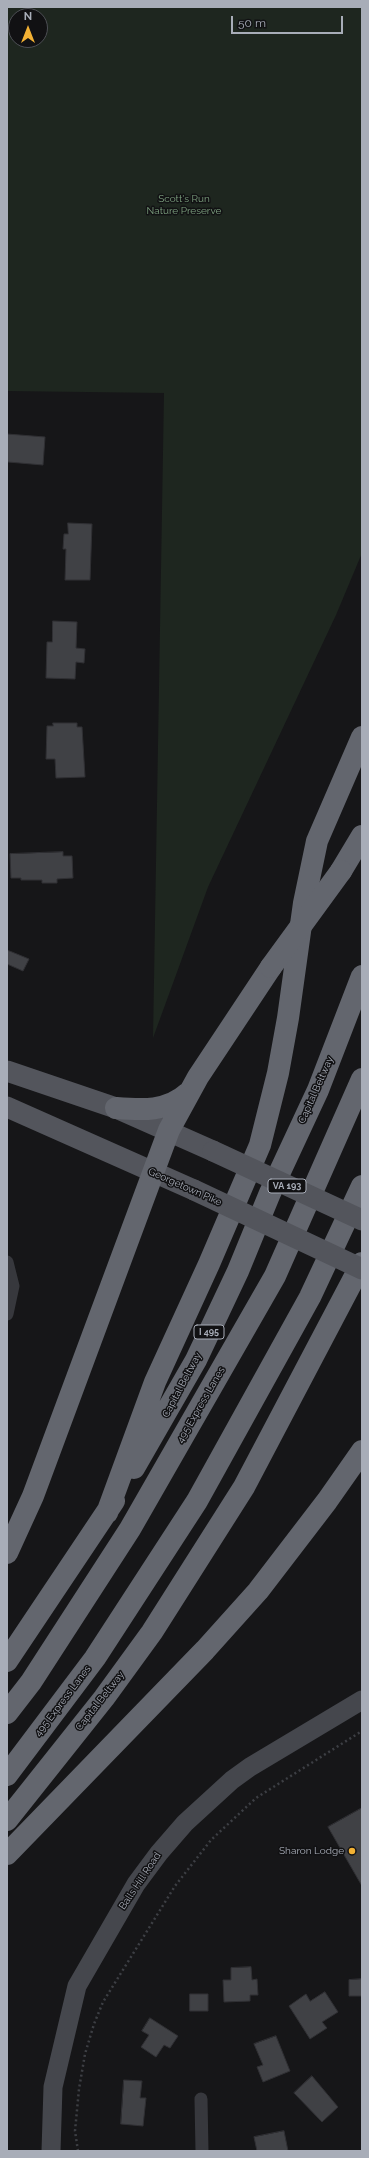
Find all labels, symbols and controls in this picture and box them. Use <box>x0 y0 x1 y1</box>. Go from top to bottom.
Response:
north arrow <box>8 8 48 48</box>
scale bar <box>233 8 345 34</box>
text: N <box>24 10 32 23</box>
text: 50 m <box>238 16 266 30</box>
park label: Scott's Run Nature Preserve <box>147 193 221 216</box>
street label: Capital Beltway <box>296 1055 336 1125</box>
street label: Georgetown Pike <box>146 1165 224 1209</box>
road number: VA 193 <box>268 1179 306 1193</box>
road number: I 495 <box>194 1325 224 1339</box>
street label: Capital Beltway <box>160 1350 204 1420</box>
street label: 495 Express Lanes <box>174 1365 228 1445</box>
street label: 495 Express Lanes <box>32 1663 94 1739</box>
street label: Capital Beltway <box>73 1669 127 1733</box>
place label: Sharon Lodge <box>279 1845 344 1857</box>
marker: Sharon Lodge <box>347 1846 357 1856</box>
street label: Balls Hill Road <box>116 1850 164 1912</box>

